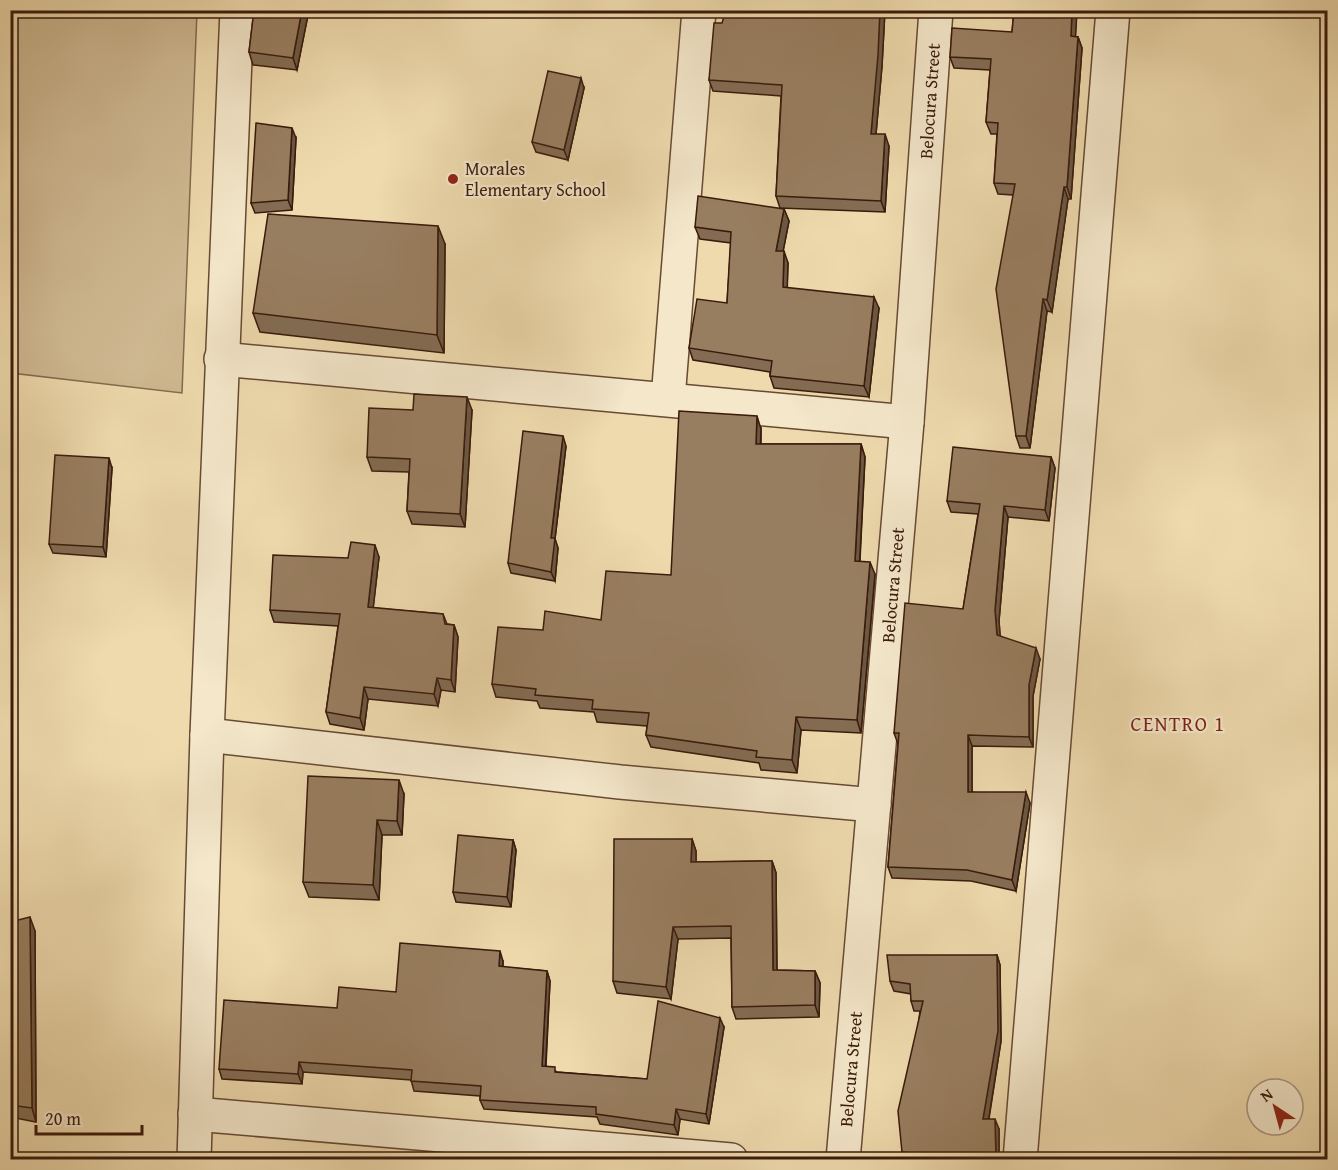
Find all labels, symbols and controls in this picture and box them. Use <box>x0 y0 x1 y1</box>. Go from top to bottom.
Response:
street label: Belocura Street <box>912 42 947 160</box>
place label: Morales Elementary School <box>465 155 606 203</box>
marker: Morales Elementary School <box>446 172 460 186</box>
street label: Belocura Street <box>874 525 911 644</box>
district label: CENTRO 1 <box>1131 709 1225 738</box>
street label: Belocura Street <box>832 1009 869 1128</box>
north arrow <box>1245 1077 1305 1137</box>
text: N <box>1255 1082 1278 1108</box>
scale bar <box>36 1098 142 1136</box>
text: 20 m <box>45 1105 81 1132</box>

